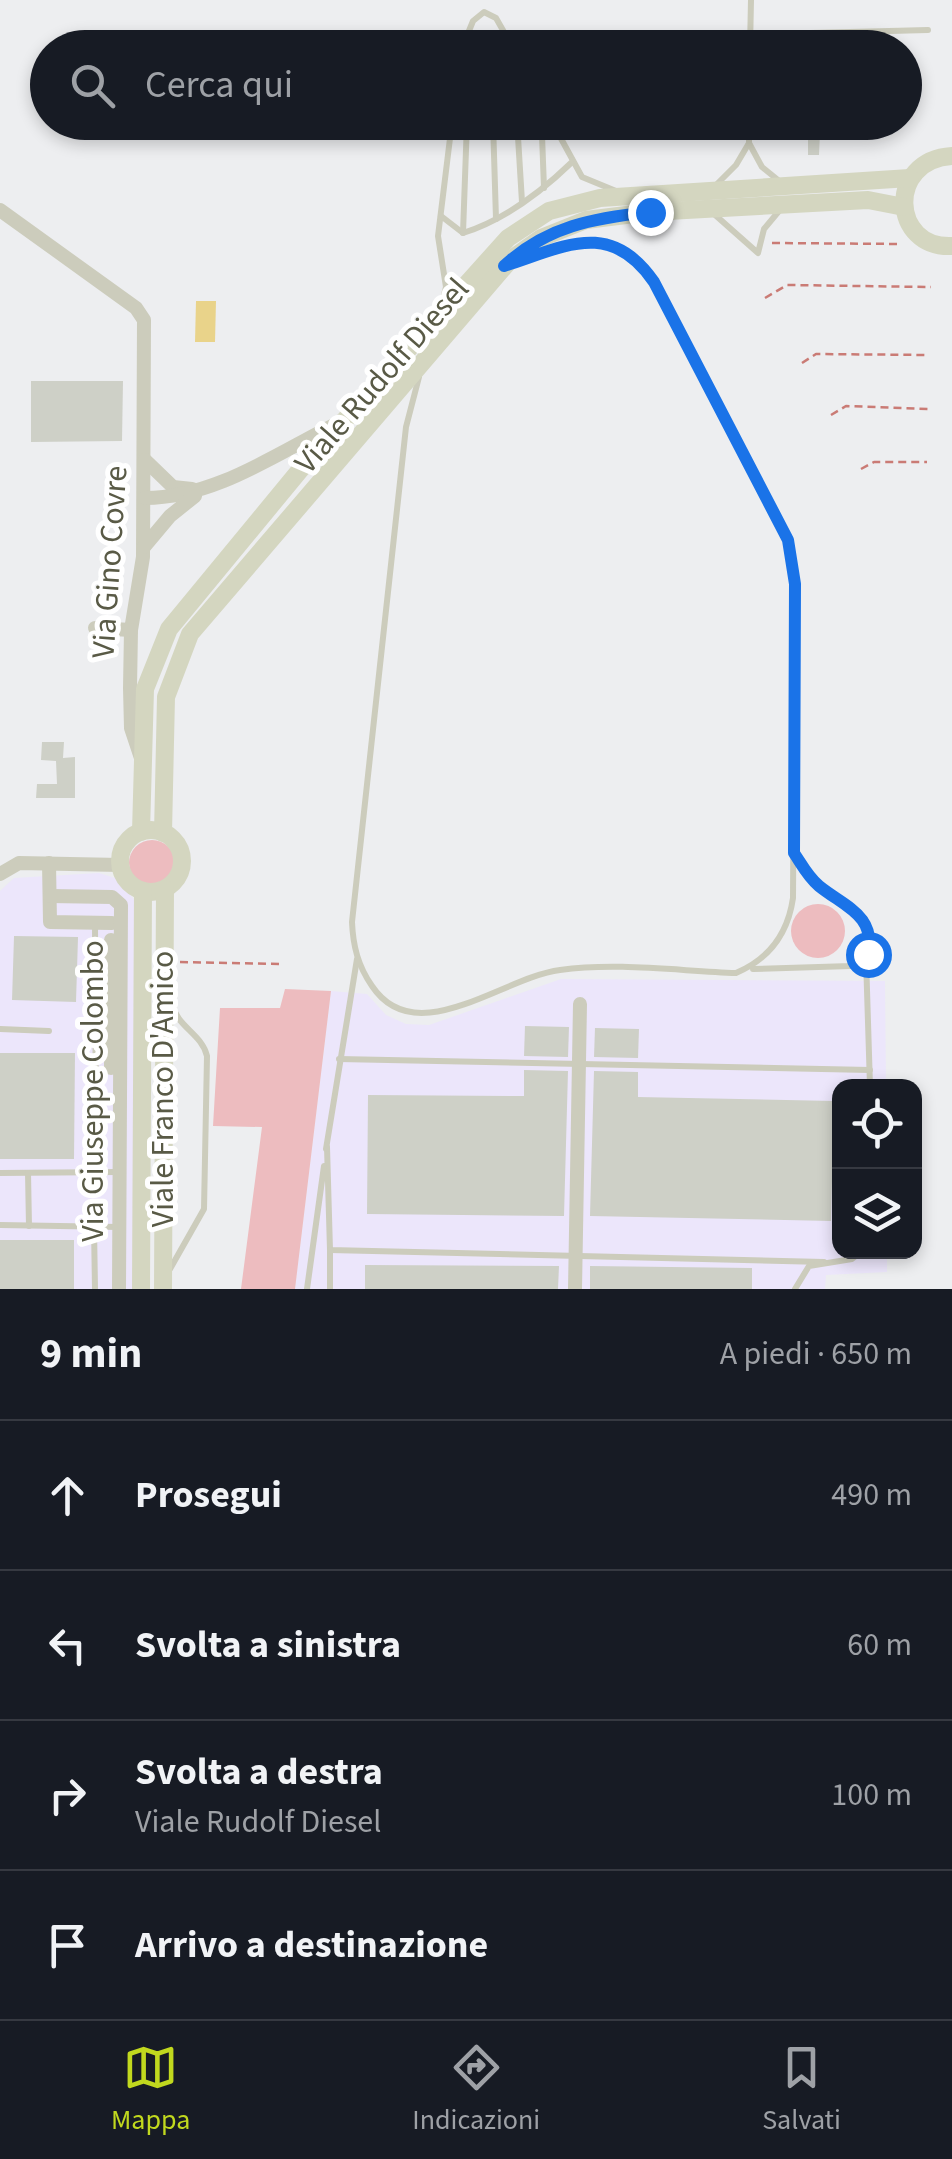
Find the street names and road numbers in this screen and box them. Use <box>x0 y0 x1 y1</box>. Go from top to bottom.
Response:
street label: Viale Rudolf Diesel <box>284 268 480 484</box>
street label: Via Gino Covre <box>80 464 140 660</box>
street label: Via Giuseppe Colombo <box>70 940 116 1242</box>
street label: Viale Franco D'Amico <box>140 951 186 1227</box>

